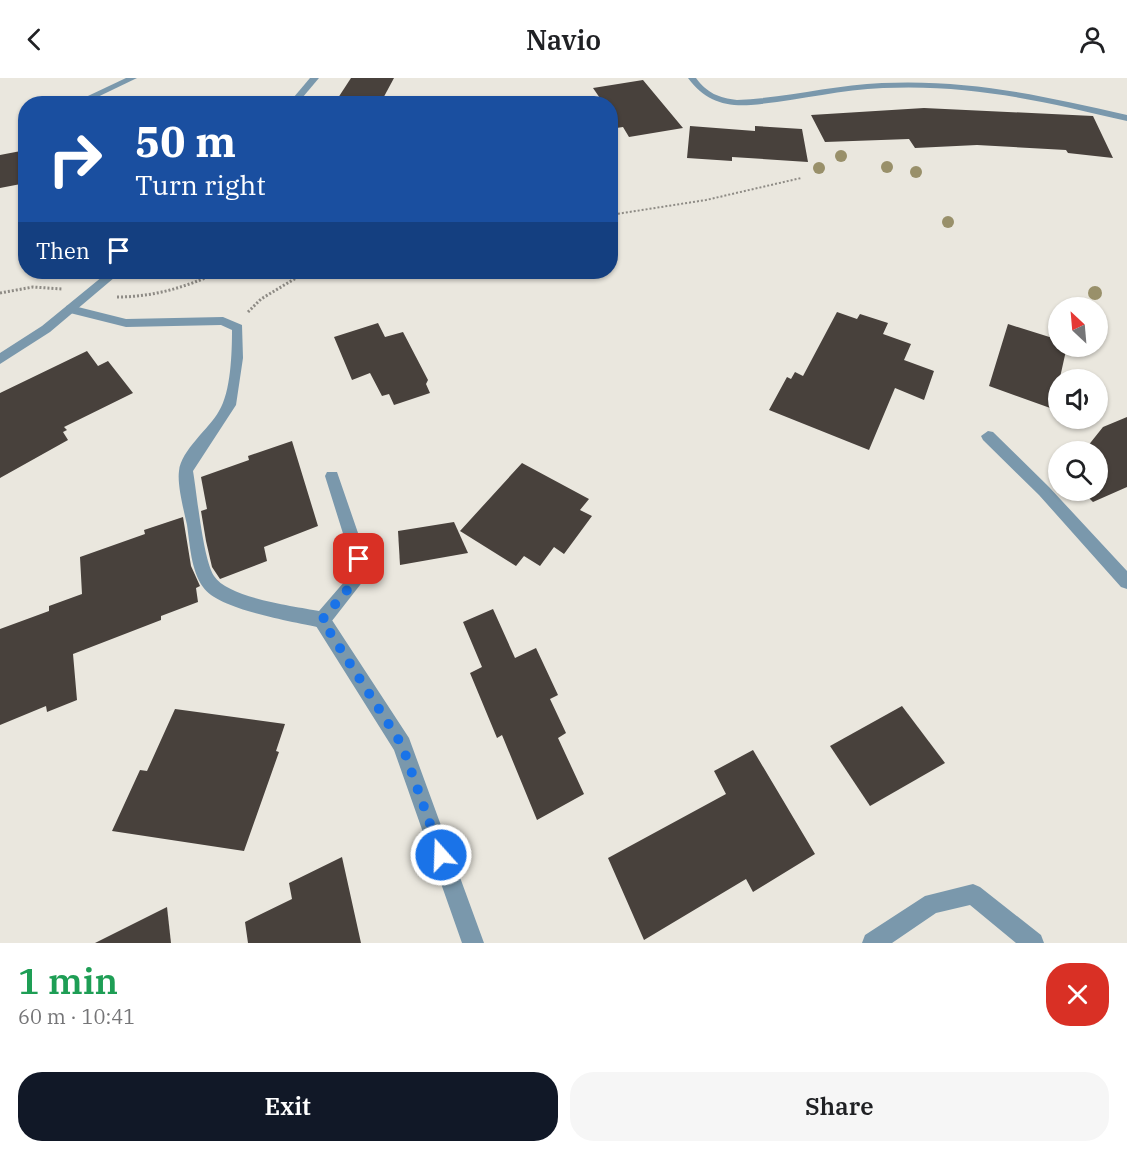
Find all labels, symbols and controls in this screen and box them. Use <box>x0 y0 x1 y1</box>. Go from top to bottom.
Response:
text: Navio <box>526 22 601 57</box>
icon: back <box>18 23 51 56</box>
icon: person <box>1076 23 1109 56</box>
text: 50 m <box>135 114 236 169</box>
icon: right <box>36 120 114 198</box>
text: Turn right <box>135 167 266 202</box>
icon: arrive <box>102 234 135 267</box>
text: Then <box>36 236 90 265</box>
north arrow <box>1048 297 1108 357</box>
map controls <box>1048 297 1108 501</box>
button: sound <box>1048 369 1108 429</box>
button: search <box>1048 441 1108 501</box>
pin <box>333 533 384 584</box>
icon: arrive <box>342 542 375 575</box>
position arrow <box>409 823 473 887</box>
text: 1 min <box>18 957 118 1004</box>
button: close <box>1046 963 1109 1026</box>
text: 60 m · 10:41 <box>18 1003 135 1030</box>
button: Exit <box>18 1072 558 1141</box>
button: Share <box>570 1072 1109 1141</box>

